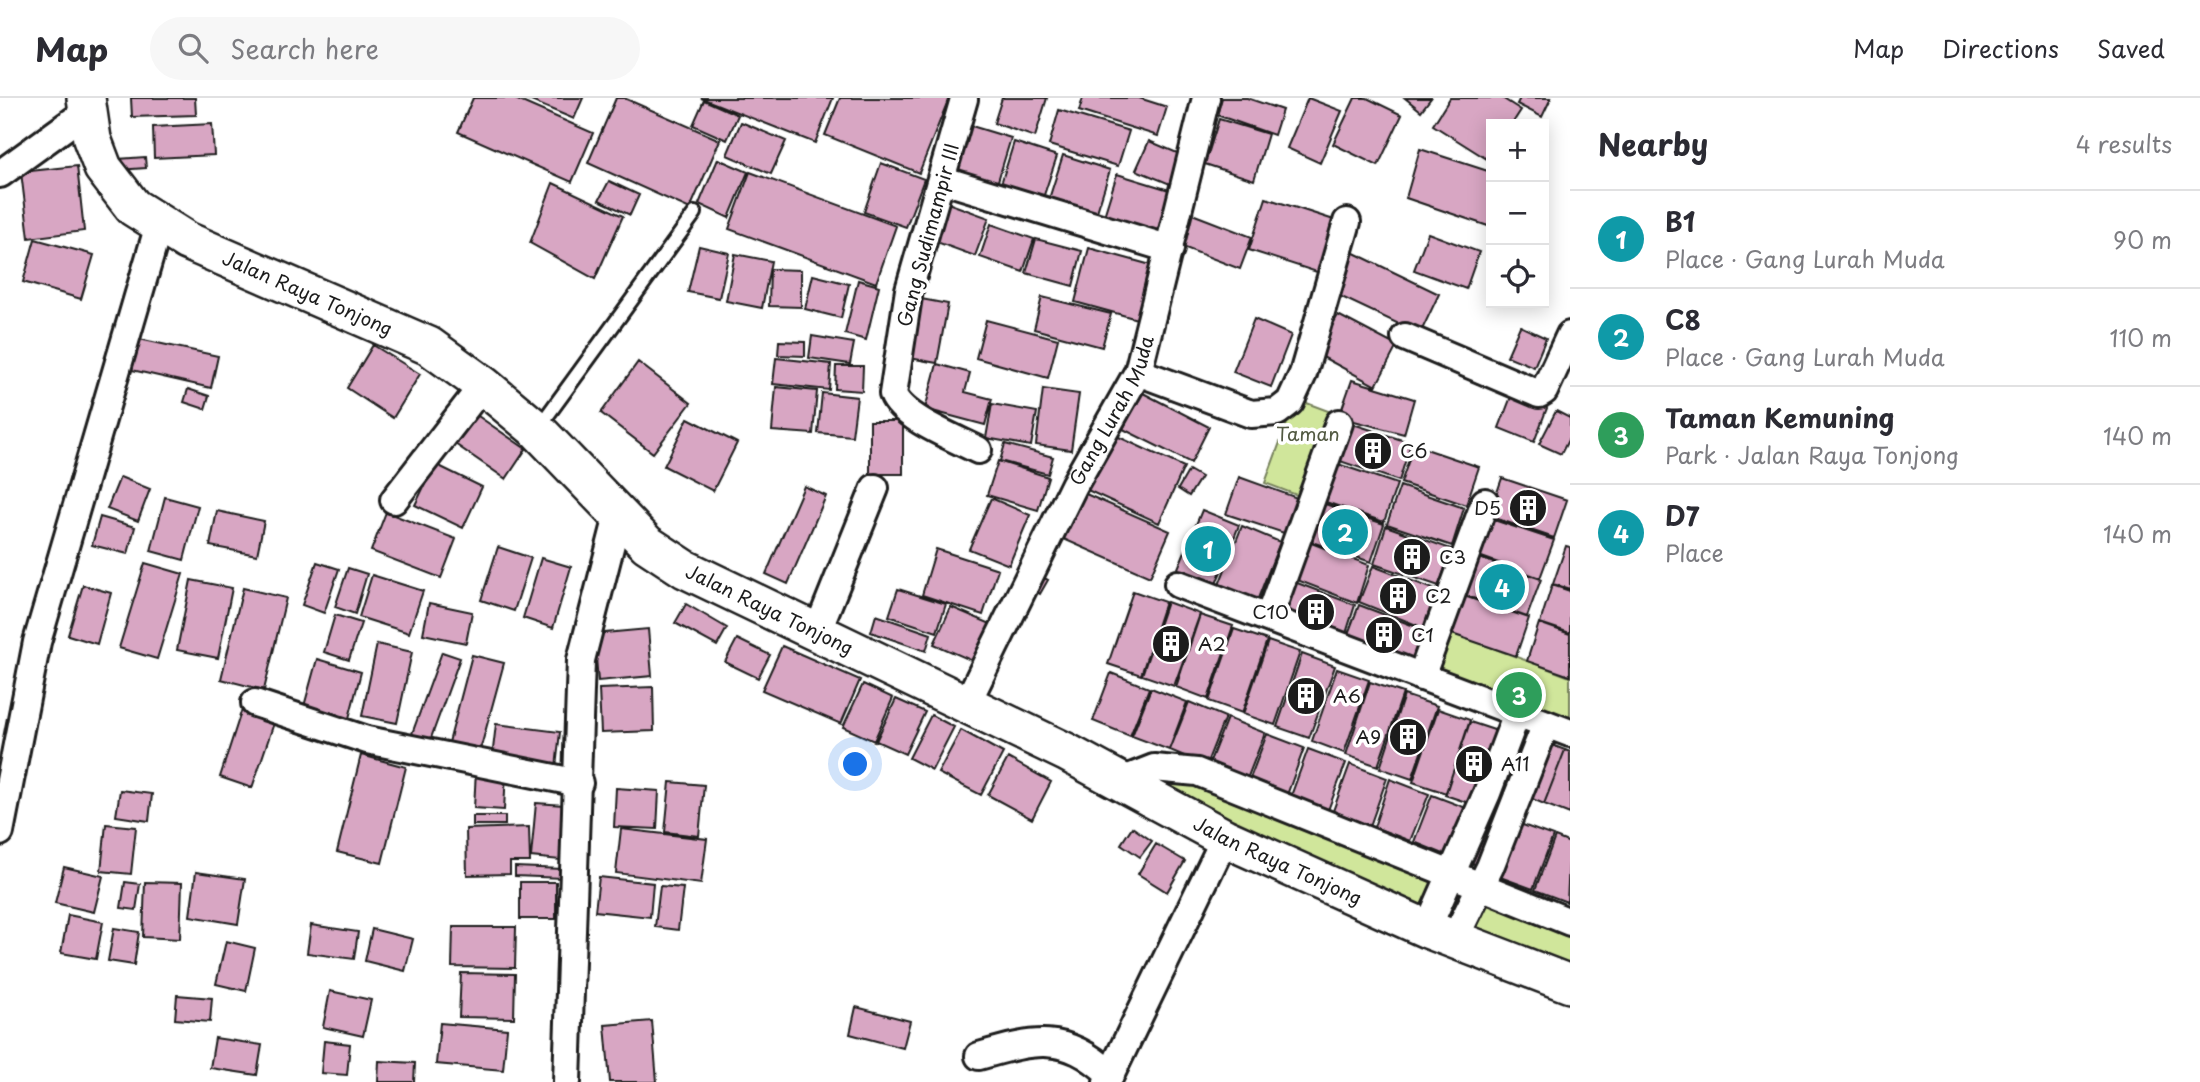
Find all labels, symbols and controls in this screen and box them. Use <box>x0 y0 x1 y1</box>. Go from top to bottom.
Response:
search box <box>150 17 640 80</box>
text: Map <box>35 23 108 73</box>
icon: search <box>174 29 212 67</box>
text: Search here <box>230 29 379 68</box>
text: Map <box>1853 30 1904 66</box>
text: Directions <box>1942 30 2059 66</box>
text: Saved <box>2097 30 2165 66</box>
map controls <box>1486 119 1549 308</box>
button: + <box>1486 119 1549 182</box>
text: Nearby <box>1598 121 1708 166</box>
text: 4 results <box>2076 126 2172 161</box>
street label: Gang Sudimampir III <box>889 140 965 330</box>
button: − <box>1486 182 1549 245</box>
text: B1 <box>1665 202 1695 241</box>
text: 1 <box>1616 222 1627 257</box>
text: 90 m <box>2113 222 2172 257</box>
text: Place · Gang Lurah Muda <box>1665 241 1945 276</box>
street label: Jalan Raya Tonjong <box>218 243 398 342</box>
button: locate <box>1486 245 1549 308</box>
text: C8 <box>1665 300 1701 339</box>
text: 2 <box>1613 320 1629 355</box>
text: 110 m <box>2110 320 2172 355</box>
street label: Gang Lurah Muda <box>1062 332 1160 490</box>
text: Place · Gang Lurah Muda <box>1665 339 1945 374</box>
text: Taman Kemuning <box>1665 398 1894 437</box>
text: 3 <box>1613 418 1629 453</box>
text: 140 m <box>2103 418 2172 453</box>
park label: Taman <box>1276 419 1340 447</box>
building icon: C6 <box>1352 430 1394 472</box>
place label: C6 <box>1400 436 1427 464</box>
text: Park · Jalan Raya Tonjong <box>1665 437 1959 472</box>
building icon: D5 <box>1507 487 1549 529</box>
place label: D5 <box>1474 493 1501 521</box>
text: D7 <box>1665 496 1699 535</box>
pin: 2 <box>1322 506 1368 558</box>
text: 4 <box>1613 516 1629 551</box>
text: 140 m <box>2103 516 2172 551</box>
pin: 1 <box>1185 523 1231 575</box>
text: Place <box>1665 535 1724 570</box>
building icon: C3 <box>1391 536 1433 578</box>
place label: C3 <box>1439 542 1466 570</box>
street label: Jalan Raya Tonjong <box>681 556 859 661</box>
pin: 4 <box>1479 561 1525 613</box>
building icon: C2 <box>1377 575 1419 617</box>
place label: C2 <box>1425 581 1452 609</box>
building icon: C10 <box>1295 591 1337 633</box>
place label: C10 <box>1252 597 1289 625</box>
building icon: C1 <box>1363 614 1405 656</box>
place label: C1 <box>1411 620 1434 648</box>
building icon: A2 <box>1150 623 1192 665</box>
place label: A2 <box>1198 629 1226 657</box>
pin: 3 <box>1496 669 1542 721</box>
building icon: A6 <box>1285 675 1327 717</box>
place label: A6 <box>1333 681 1361 709</box>
building icon: A9 <box>1387 716 1429 758</box>
place label: A9 <box>1356 722 1381 750</box>
building icon: A11 <box>1453 743 1495 785</box>
your location <box>838 747 872 781</box>
place label: A11 <box>1501 749 1529 777</box>
street label: Jalan Raya Tonjong <box>1189 809 1367 911</box>

